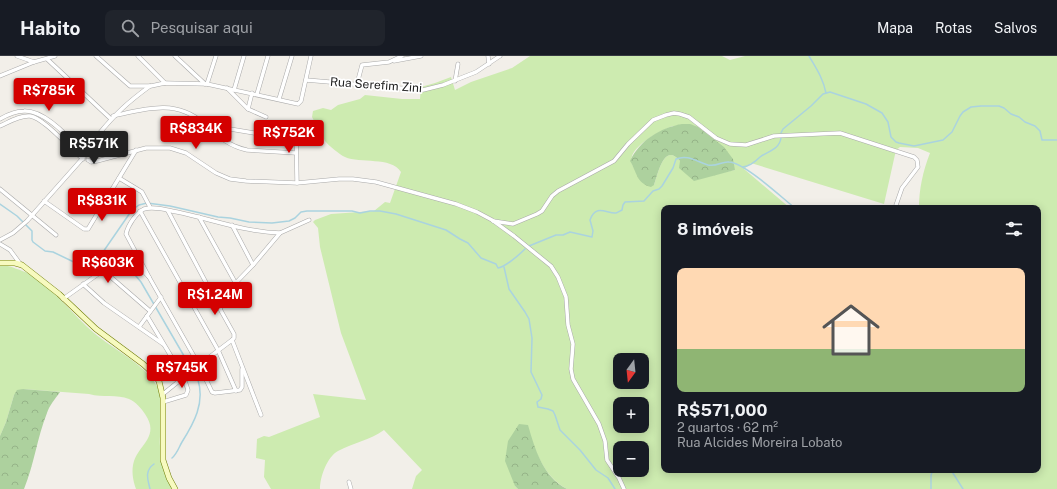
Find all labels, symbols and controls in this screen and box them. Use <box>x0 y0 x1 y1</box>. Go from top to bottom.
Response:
search box <box>105 10 385 46</box>
text: Habito <box>20 17 81 39</box>
icon: search <box>119 17 141 39</box>
text: Pesquisar aqui <box>151 19 253 36</box>
text: Mapa <box>877 20 913 36</box>
text: Rotas <box>935 20 972 36</box>
text: Salvos <box>994 20 1037 36</box>
street label: Rua Serefim Zini <box>330 75 422 95</box>
pin: R$785K <box>16 78 82 112</box>
text: R$785K <box>23 83 75 98</box>
pin: R$834K <box>163 116 229 150</box>
pin: R$752K <box>256 120 322 154</box>
text: R$834K <box>169 121 223 136</box>
text: R$752K <box>263 125 315 140</box>
pin: R$571K <box>61 131 127 165</box>
text: R$571K <box>69 136 119 151</box>
pin: R$831K <box>69 188 135 222</box>
text: R$831K <box>77 193 127 208</box>
icon: filters <box>1003 218 1025 240</box>
text: 8 imóveis <box>677 219 753 239</box>
pin: R$603K <box>75 250 141 284</box>
text: R$603K <box>82 255 134 270</box>
pin: R$1.24M <box>178 282 252 316</box>
text: R$1.24M <box>187 287 243 302</box>
icon: home <box>815 294 887 366</box>
north arrow <box>613 353 649 389</box>
map controls <box>613 353 649 477</box>
pin: R$745K <box>149 355 215 389</box>
text: R$745K <box>156 360 208 375</box>
button: + <box>613 397 649 433</box>
text: R$571,000 <box>677 400 767 420</box>
text: 2 quartos · 62 m² <box>677 420 778 435</box>
text: Rua Alcides Moreira Lobato <box>677 435 842 450</box>
button: − <box>613 441 649 477</box>

